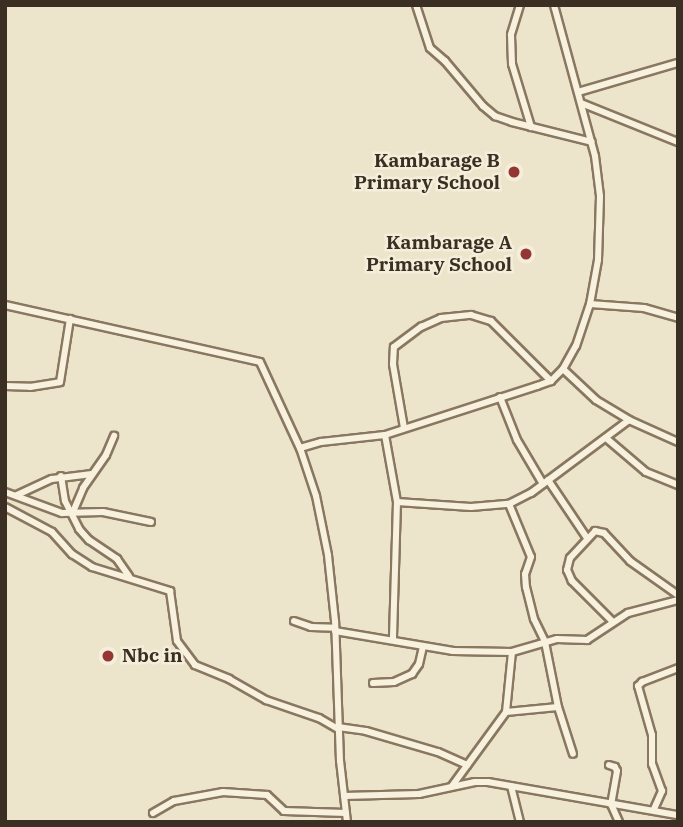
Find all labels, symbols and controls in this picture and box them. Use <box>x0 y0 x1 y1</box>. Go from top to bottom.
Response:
place label: Kambarage B Primary School <box>354 150 500 194</box>
marker: Kambarage B Primary School <box>506 164 522 180</box>
place label: Kambarage A Primary School <box>366 232 512 276</box>
marker: Kambarage A Primary School <box>518 246 534 262</box>
place label: Nbc in <box>122 645 183 667</box>
marker: Nbc in <box>100 648 116 664</box>

